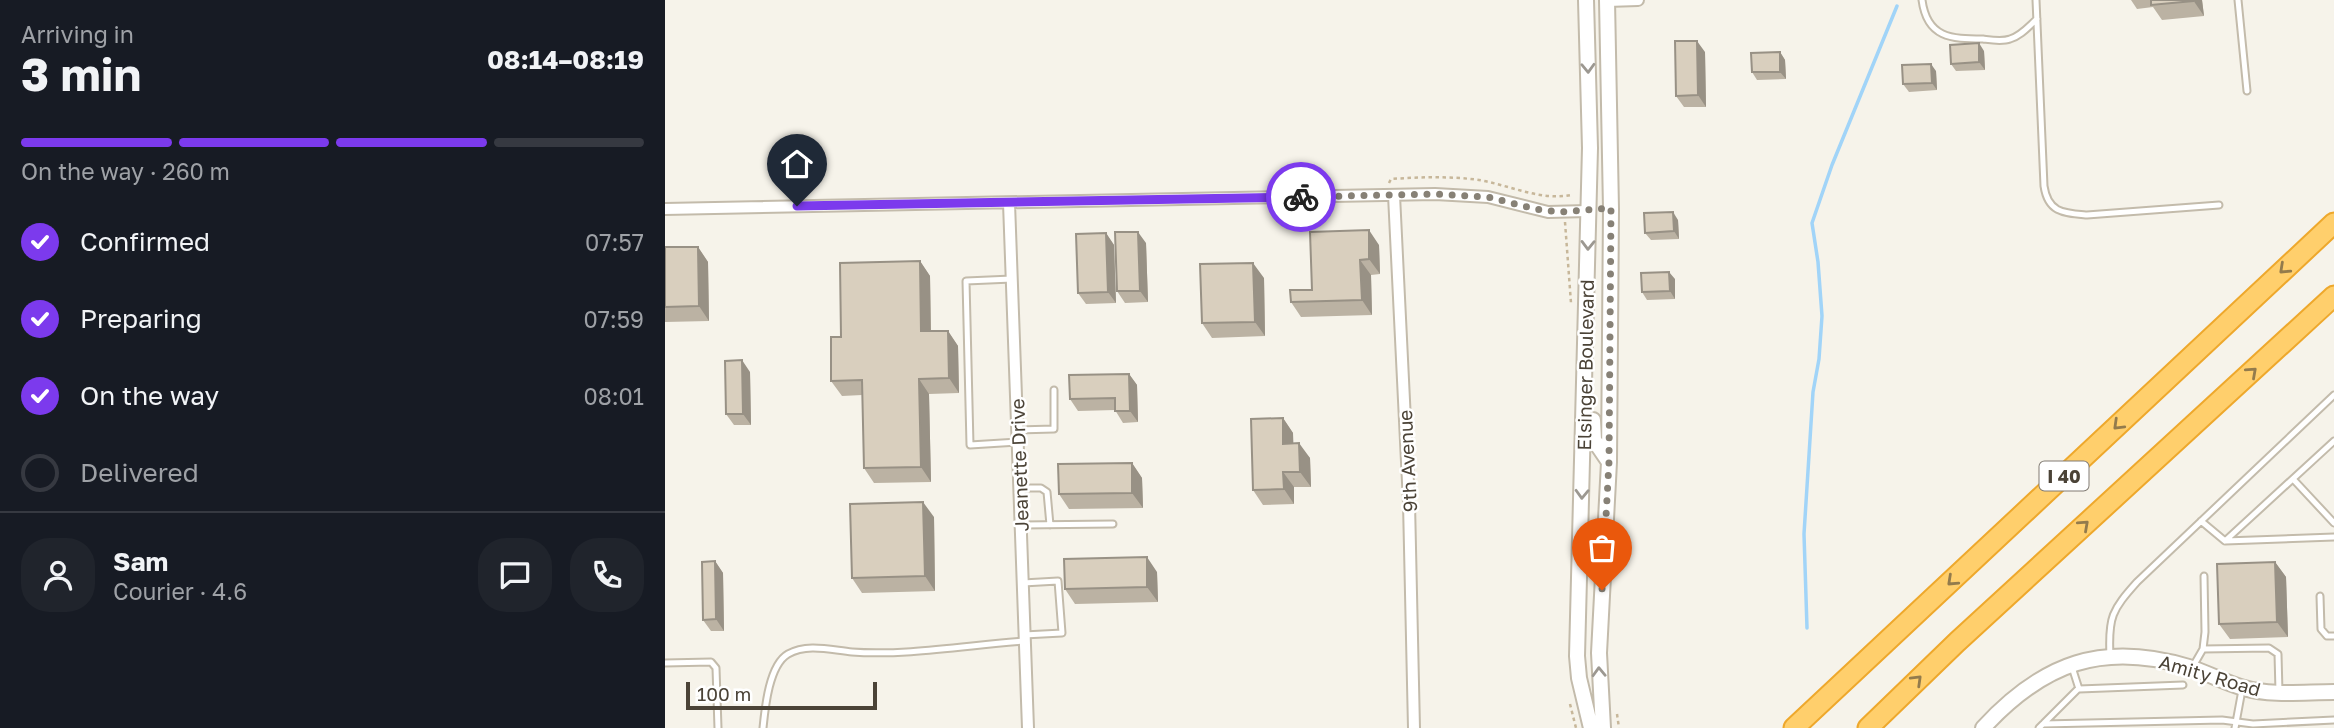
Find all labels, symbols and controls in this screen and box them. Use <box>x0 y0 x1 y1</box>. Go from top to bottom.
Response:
text: Arriving in <box>21 20 134 48</box>
text: 08:14–08:19 <box>487 44 644 75</box>
text: 3 min <box>21 46 141 101</box>
one-way arrow <box>1580 63 1596 74</box>
pin <box>767 134 827 206</box>
icon: home <box>778 145 816 183</box>
text: On the way · 260 m <box>21 157 230 185</box>
courier <box>1266 162 1336 232</box>
icon: bike <box>1282 178 1320 216</box>
icon: check <box>21 223 59 261</box>
text: Confirmed <box>80 226 210 257</box>
text: 07:57 <box>585 228 644 256</box>
one-way arrow <box>1580 240 1596 251</box>
one-way arrow <box>2279 261 2292 274</box>
street label: Elsinger Boulevard <box>1572 279 1598 451</box>
icon: check <box>21 300 59 338</box>
text: Preparing <box>80 303 202 334</box>
text: 07:59 <box>583 305 644 333</box>
one-way arrow <box>2244 367 2257 380</box>
icon: check <box>21 377 59 415</box>
text: On the way <box>80 380 219 411</box>
text: 08:01 <box>583 382 644 410</box>
street label: Jeanette Drive <box>1005 398 1033 532</box>
street label: 9th Avenue <box>1393 409 1421 513</box>
one-way arrow <box>2113 416 2126 429</box>
text: Delivered <box>80 457 199 488</box>
road number: I 40 <box>2039 462 2089 490</box>
one-way arrow <box>1574 489 1589 500</box>
pin <box>1572 518 1632 590</box>
one-way arrow <box>2076 521 2089 534</box>
icon: bag <box>1583 529 1621 567</box>
button: person <box>21 538 95 612</box>
button: chat <box>478 538 552 612</box>
button: phone <box>570 538 644 612</box>
text: Sam <box>113 546 168 577</box>
one-way arrow <box>1947 572 1960 585</box>
text: Courier · 4.6 <box>113 577 247 605</box>
street label: Amity Road <box>2157 650 2263 700</box>
one-way arrow <box>1592 666 1607 677</box>
one-way arrow <box>1909 676 1922 689</box>
scale bar <box>686 679 877 711</box>
text: 100 m <box>697 682 751 705</box>

